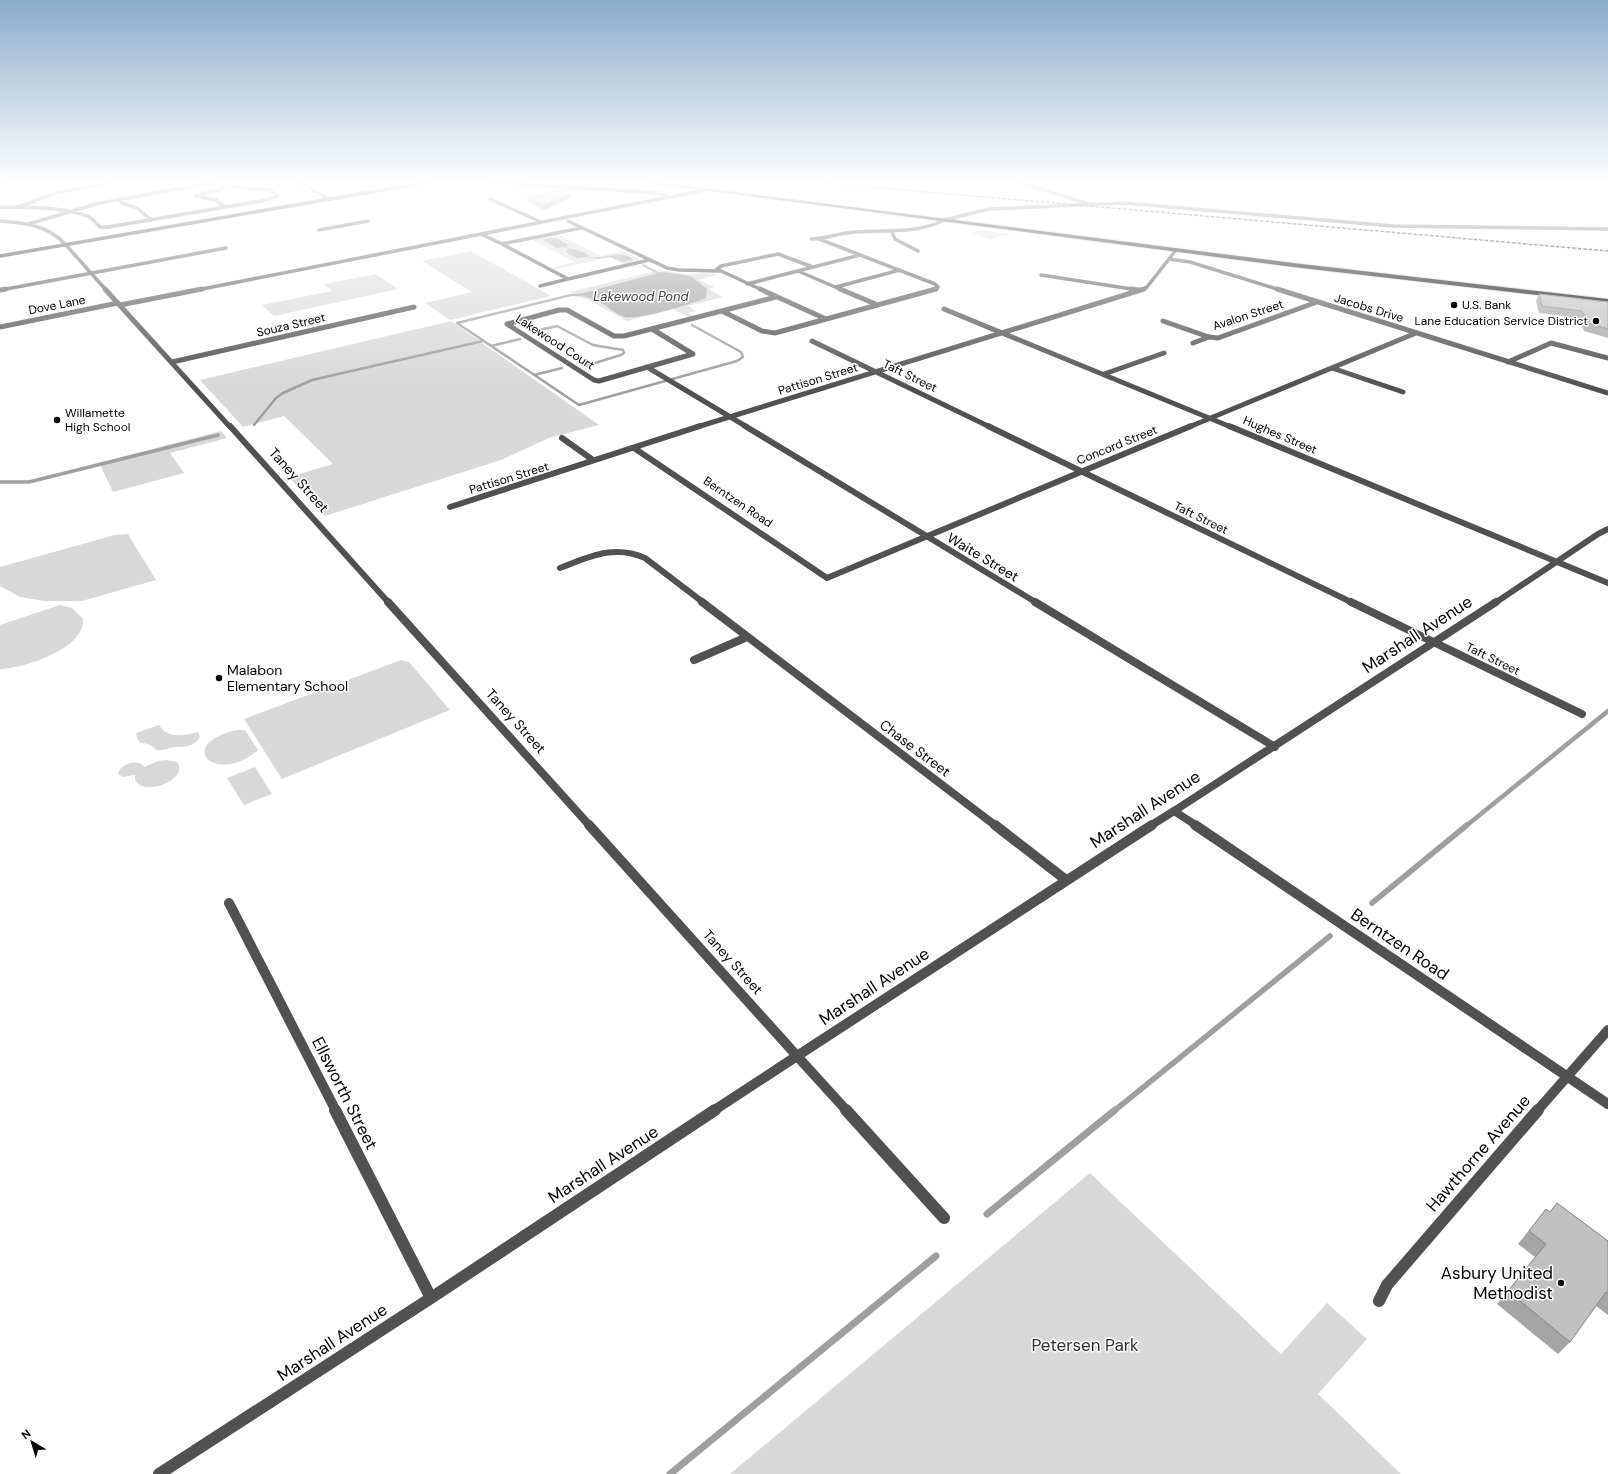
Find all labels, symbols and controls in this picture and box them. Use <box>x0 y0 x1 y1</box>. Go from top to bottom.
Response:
water label: Lakewood Pond <box>593 288 690 305</box>
street label: Jacobs Drive <box>1332 290 1406 326</box>
street label: Dove Lane <box>27 292 87 318</box>
street label: Avalon Street <box>1210 296 1286 334</box>
place label: U.S. Bank <box>1462 297 1511 313</box>
marker: U.S. Bank <box>1449 300 1459 310</box>
street label: Souza Street <box>255 309 327 341</box>
street label: Lakewood Court <box>513 311 598 374</box>
place label: Lane Education Service District <box>1414 313 1588 329</box>
marker: Lane Education Service District <box>1591 316 1601 326</box>
street label: Taft Street <box>880 356 940 396</box>
street label: Pattison Street <box>776 359 860 399</box>
place label: Willamette High School <box>65 405 130 435</box>
street label: Hughes Street <box>1241 412 1320 458</box>
marker: Willamette High School <box>52 415 62 425</box>
street label: Concord Street <box>1074 421 1160 468</box>
street label: Taney Street <box>265 444 333 516</box>
street label: Pattison Street <box>467 458 551 498</box>
street label: Berntzen Road <box>700 473 776 531</box>
street label: Taft Street <box>1171 498 1231 538</box>
street label: Waite Street <box>944 529 1022 585</box>
street label: Marshall Avenue <box>1358 590 1476 678</box>
street label: Taft Street <box>1463 639 1523 679</box>
place label: Malabon Elementary School <box>227 661 348 695</box>
marker: Malabon Elementary School <box>214 673 224 683</box>
street label: Taney Street <box>482 685 550 757</box>
street label: Chase Street <box>876 716 954 780</box>
street label: Marshall Avenue <box>1086 765 1204 853</box>
street label: Berntzen Road <box>1347 903 1453 985</box>
street label: Taney Street <box>699 926 767 998</box>
street label: Marshall Avenue <box>815 942 933 1030</box>
street label: Ellsworth Street <box>307 1033 383 1153</box>
street label: Hawthorne Avenue <box>1421 1090 1535 1216</box>
street label: Marshall Avenue <box>544 1120 662 1208</box>
place label: Asbury United Methodist <box>1441 1262 1553 1304</box>
marker: Asbury United Methodist <box>1556 1278 1566 1288</box>
street label: Marshall Avenue <box>273 1298 391 1386</box>
park label: Petersen Park <box>1031 1334 1139 1356</box>
north arrow <box>12 1422 52 1462</box>
text: N <box>18 1426 33 1442</box>

